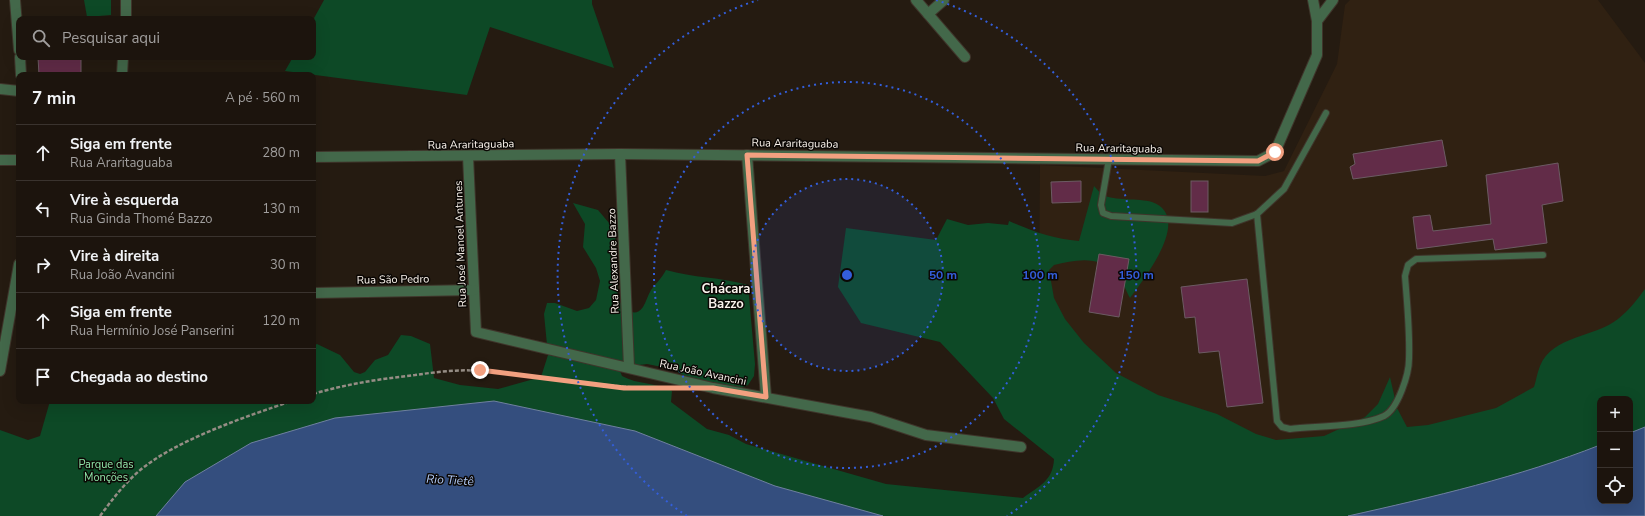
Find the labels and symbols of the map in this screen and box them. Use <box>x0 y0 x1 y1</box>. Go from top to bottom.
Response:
street label: Rua Araritaguaba <box>751 135 839 152</box>
street label: Rua Araritaguaba <box>427 136 515 153</box>
street label: Rua Araritaguaba <box>1075 140 1163 157</box>
route start <box>1266 143 1284 161</box>
street label: Rua José Manoel Antunes <box>451 180 470 308</box>
street label: Rua Alexandre Bazzo <box>604 208 623 314</box>
text: 50 m <box>929 267 957 283</box>
text: 100 m <box>1022 267 1058 283</box>
text: 150 m <box>1118 267 1154 283</box>
centre of rings <box>840 268 854 282</box>
street label: Rua São Pedro <box>357 271 429 288</box>
district label: Chácara Bazzo <box>702 280 750 313</box>
street label: Rua João Avancini <box>658 356 748 389</box>
route end <box>471 361 489 379</box>
park label: Parque das Monções <box>78 457 134 485</box>
water label: Rio Tietê <box>426 471 475 489</box>

